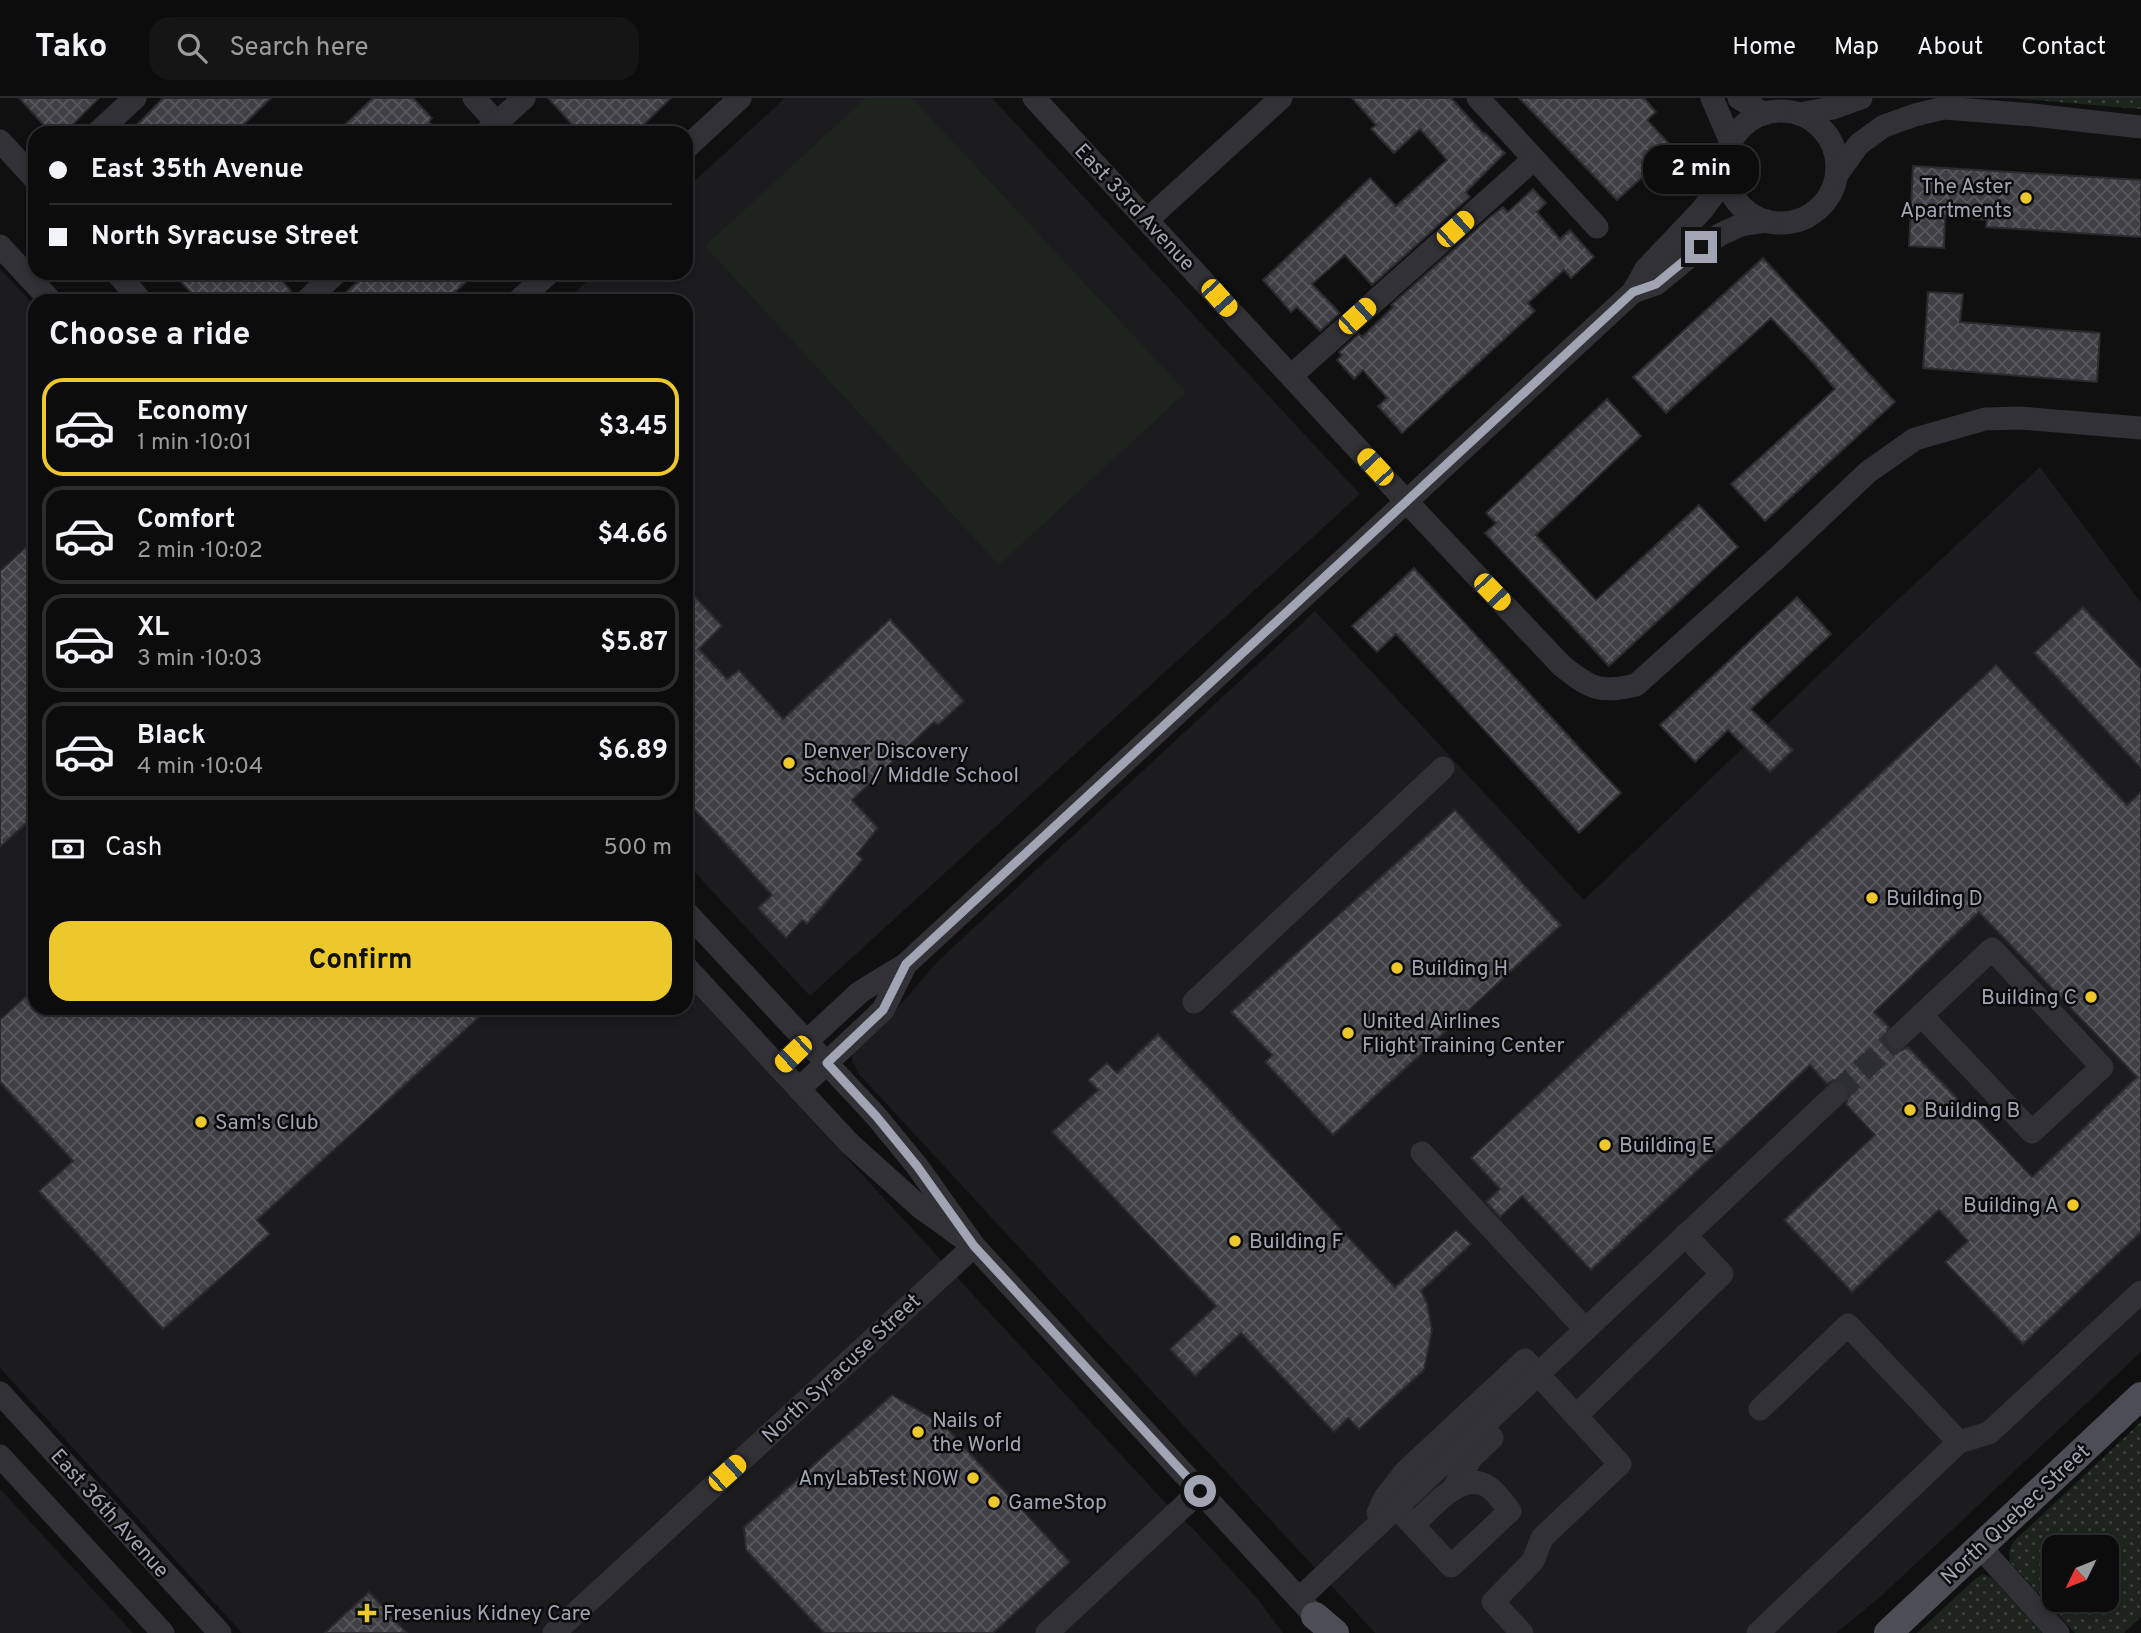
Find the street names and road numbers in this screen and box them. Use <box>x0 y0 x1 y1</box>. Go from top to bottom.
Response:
street label: East 33rd Avenue <box>1068 138 1200 278</box>
street label: North Syracuse Street <box>757 1288 927 1450</box>
street label: North Quebec Street <box>1936 1439 2096 1591</box>
street label: East 36th Avenue <box>44 1444 174 1584</box>

